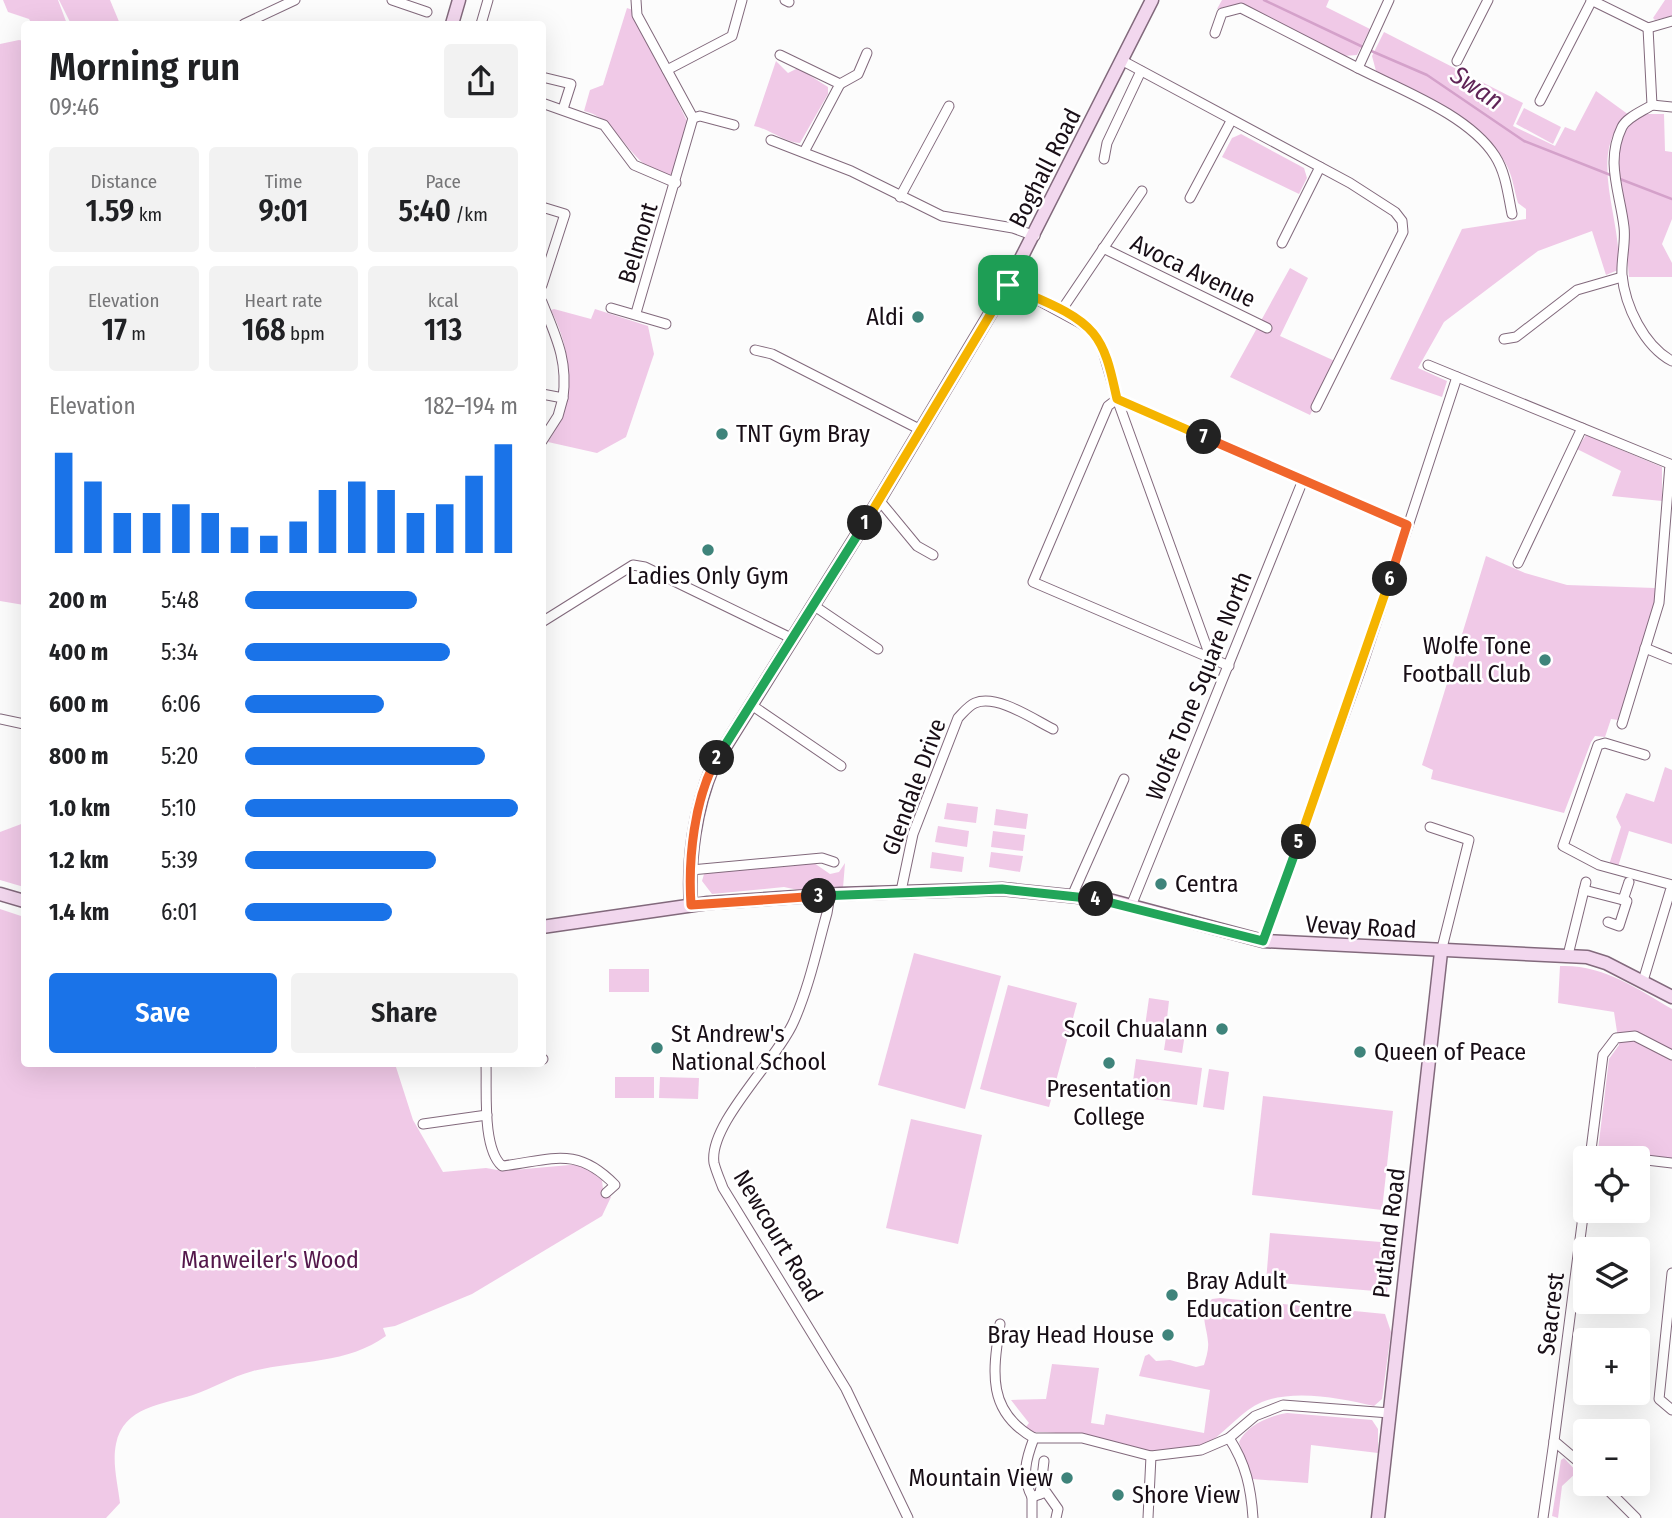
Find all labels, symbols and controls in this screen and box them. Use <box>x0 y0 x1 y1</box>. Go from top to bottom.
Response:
text: Morning run <box>49 44 240 90</box>
button: share <box>444 44 518 118</box>
water label: Swan <box>1444 59 1509 117</box>
text: 09:46 <box>49 93 99 121</box>
street label: Boghall Road <box>1003 104 1087 232</box>
text: Distance <box>91 170 157 193</box>
text: Time <box>265 170 302 193</box>
text: Pace <box>425 170 461 193</box>
text: 1.59 <box>85 193 134 229</box>
text: 9:01 <box>258 193 309 229</box>
text: 5:40 <box>398 193 451 229</box>
street label: Belmont <box>612 199 664 287</box>
text: km <box>134 203 162 226</box>
text: /km <box>451 203 488 226</box>
street label: Avoca Avenue <box>1126 229 1260 313</box>
pin <box>978 255 1038 315</box>
icon: arrive <box>989 266 1027 304</box>
text: Elevation <box>88 289 160 312</box>
text: Heart rate <box>244 289 323 312</box>
text: kcal <box>428 289 459 312</box>
place label: Aldi <box>866 303 904 331</box>
marker: Aldi <box>910 309 926 325</box>
text: 17 <box>102 312 127 348</box>
text: 168 <box>242 312 286 348</box>
text: 113 <box>424 312 462 348</box>
text: m <box>127 322 146 345</box>
text: bpm <box>286 322 325 345</box>
text: Elevation <box>49 392 136 420</box>
text: 182–194 m <box>424 392 518 420</box>
place label: TNT Gym Bray <box>736 420 870 448</box>
pin: 7 <box>1186 420 1222 454</box>
text: 7 <box>1199 425 1208 448</box>
marker: TNT Gym Bray <box>714 426 730 442</box>
pin: 1 <box>848 505 882 540</box>
text: 1 <box>860 511 869 534</box>
marker: Ladies Only Gym <box>700 542 716 558</box>
place label: Ladies Only Gym <box>627 562 789 590</box>
pin: 6 <box>1372 562 1408 596</box>
text: 6 <box>1385 567 1394 590</box>
street label: Wolfe Tone Square North <box>1140 568 1258 804</box>
text: 200 m <box>49 586 107 614</box>
text: 5:48 <box>161 586 199 614</box>
place label: Wolfe Tone Football Club <box>1402 632 1531 688</box>
text: 400 m <box>49 638 108 666</box>
text: 5:34 <box>161 638 198 666</box>
marker: Wolfe Tone Football Club <box>1537 652 1553 668</box>
text: 600 m <box>49 690 108 718</box>
text: 6:06 <box>161 690 201 718</box>
street label: Glendale Drive <box>876 715 952 859</box>
pin: 2 <box>700 740 734 776</box>
text: 800 m <box>49 742 109 770</box>
text: 5:20 <box>161 742 199 770</box>
text: 2 <box>712 746 721 769</box>
text: 1.0 km <box>49 794 110 822</box>
text: 5:10 <box>161 794 196 822</box>
pin: 5 <box>1282 824 1316 860</box>
text: 5 <box>1294 830 1303 853</box>
text: 1.2 km <box>49 846 109 874</box>
text: 5:39 <box>161 846 198 874</box>
place label: Centra <box>1175 870 1238 898</box>
marker: Centra <box>1153 876 1169 892</box>
pin: 3 <box>802 878 836 914</box>
pin: 4 <box>1078 881 1114 916</box>
text: 3 <box>814 884 823 907</box>
text: 4 <box>1091 887 1100 910</box>
text: 1.4 km <box>49 898 109 926</box>
text: 6:01 <box>161 898 198 926</box>
street label: Vevay Road <box>1305 910 1417 944</box>
button: Save <box>49 973 277 1053</box>
button: Share <box>291 973 518 1053</box>
place label: Scoil Chualann <box>1064 1015 1208 1043</box>
place label: St Andrew's National School <box>671 1020 826 1076</box>
marker: Scoil Chualann <box>1214 1021 1230 1037</box>
place label: Queen of Peace <box>1374 1038 1526 1066</box>
marker: St Andrew's National School <box>649 1040 665 1056</box>
marker: Queen of Peace <box>1352 1044 1368 1060</box>
marker: Presentation College <box>1101 1055 1117 1071</box>
place label: Presentation College <box>1047 1075 1172 1131</box>
map controls <box>1573 1146 1650 1496</box>
button: locate <box>1573 1146 1650 1223</box>
street label: Newcourt Road <box>728 1165 828 1307</box>
street label: Putland Road <box>1367 1166 1411 1300</box>
button: layers <box>1573 1237 1650 1314</box>
park label: Manweiler's Wood <box>181 1246 359 1274</box>
place label: Bray Adult Education Centre <box>1186 1267 1352 1323</box>
street label: Seacrest <box>1532 1271 1570 1357</box>
marker: Bray Adult Education Centre <box>1164 1287 1180 1303</box>
place label: Bray Head House <box>987 1321 1154 1349</box>
marker: Bray Head House <box>1160 1327 1176 1343</box>
button: + <box>1573 1328 1650 1405</box>
button: − <box>1573 1419 1650 1496</box>
place label: Mountain View <box>908 1464 1053 1492</box>
marker: Mountain View <box>1059 1470 1075 1486</box>
place label: Shore View <box>1132 1481 1240 1509</box>
marker: Shore View <box>1110 1487 1126 1503</box>

